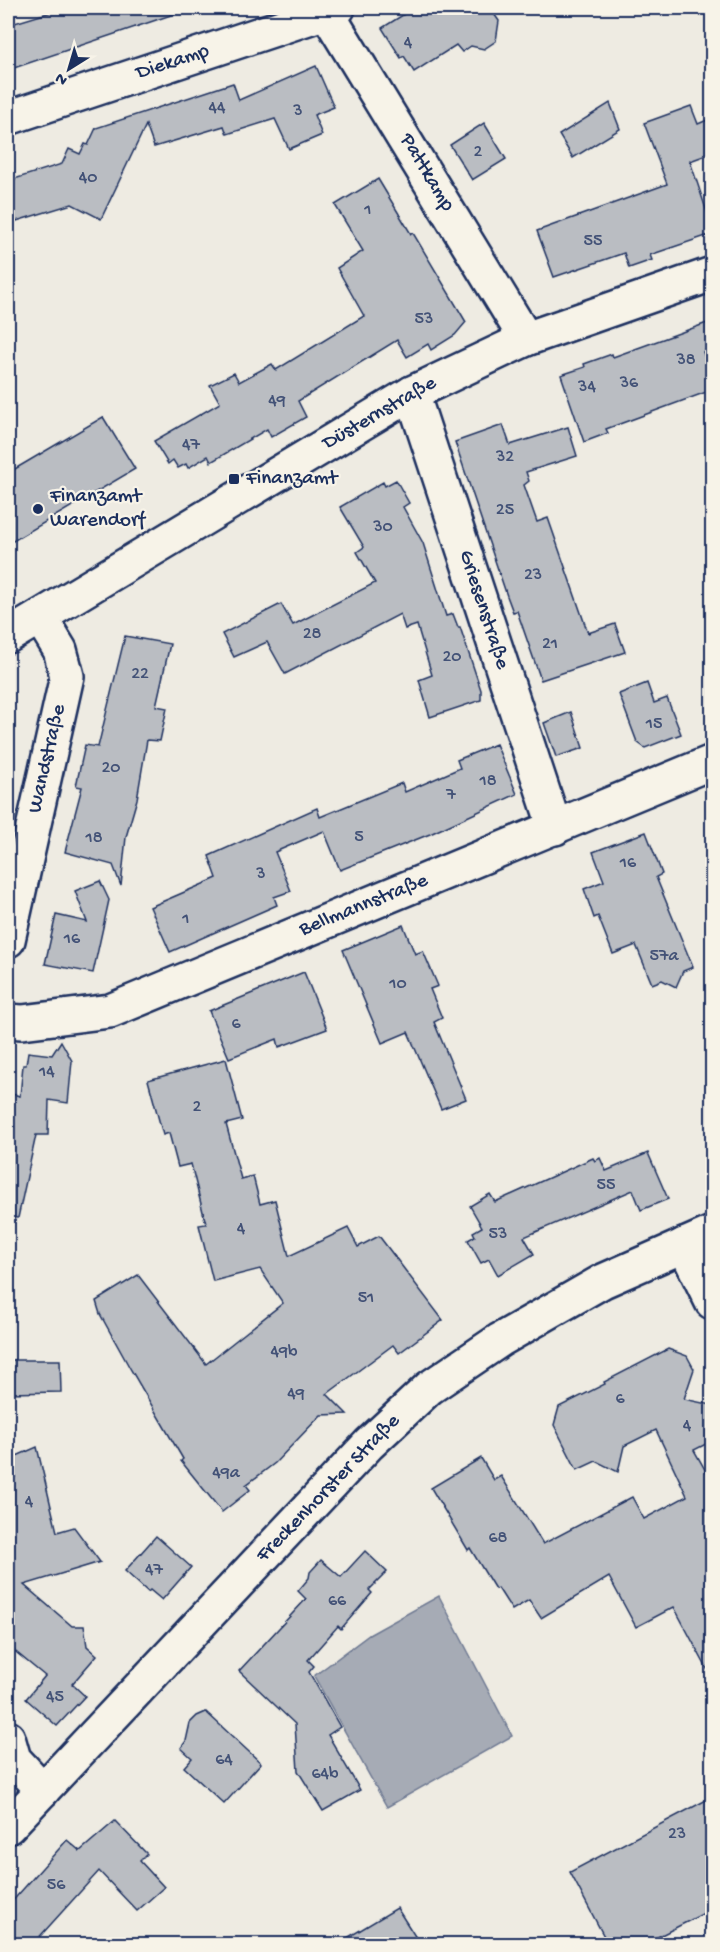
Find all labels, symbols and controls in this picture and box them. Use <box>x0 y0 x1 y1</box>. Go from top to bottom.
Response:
house number: 4 <box>404 33 413 54</box>
north arrow <box>39 39 99 99</box>
street label: Diekamp <box>131 39 213 87</box>
text: N <box>52 67 72 89</box>
house number: 44 <box>208 98 226 119</box>
house number: 3 <box>292 101 303 122</box>
street label: Pattkamp <box>392 129 459 217</box>
house number: 2 <box>474 142 483 163</box>
house number: 40 <box>79 168 97 189</box>
house number: 1 <box>363 200 372 221</box>
house number: 55 <box>584 231 602 252</box>
house number: 53 <box>415 309 433 330</box>
house number: 38 <box>675 350 696 371</box>
street label: Düsternstraße <box>317 371 442 458</box>
house number: 36 <box>619 373 639 394</box>
house number: 34 <box>577 377 596 398</box>
house number: 49 <box>268 391 286 412</box>
house number: 47 <box>182 435 201 456</box>
house number: 32 <box>495 447 514 468</box>
place label: Finanzamt <box>245 467 340 492</box>
marker: Finanzamt <box>227 472 241 486</box>
place label: Finanzamt Warendorf <box>49 485 146 534</box>
house number: 25 <box>496 500 514 521</box>
marker: Finanzamt Warendorf <box>31 502 45 516</box>
house number: 30 <box>372 517 393 538</box>
street label: Griesenstraße <box>452 547 514 674</box>
house number: 23 <box>524 565 542 586</box>
house number: 28 <box>303 624 321 645</box>
house number: 21 <box>542 634 558 655</box>
house number: 20 <box>442 647 462 668</box>
house number: 22 <box>131 664 149 685</box>
street label: Wandstraße <box>23 701 73 816</box>
house number: 15 <box>645 714 662 735</box>
house number: 20 <box>101 758 121 779</box>
house number: 18 <box>478 771 497 792</box>
house number: 7 <box>445 785 456 806</box>
house number: 5 <box>354 827 364 848</box>
house number: 18 <box>84 828 103 849</box>
house number: 16 <box>619 853 637 874</box>
house number: 3 <box>255 864 266 885</box>
street label: Bellmannstraße <box>295 868 433 944</box>
house number: 1 <box>181 909 190 930</box>
house number: 16 <box>63 929 81 950</box>
house number: 57a <box>650 946 679 967</box>
house number: 10 <box>388 974 407 995</box>
house number: 6 <box>231 1014 241 1035</box>
house number: 14 <box>38 1062 55 1083</box>
house number: 2 <box>193 1097 202 1118</box>
house number: 55 <box>597 1175 615 1196</box>
house number: 4 <box>237 1219 246 1240</box>
house number: 53 <box>489 1224 507 1245</box>
house number: 51 <box>358 1288 374 1309</box>
house number: 49b <box>270 1342 298 1363</box>
house number: 49 <box>287 1384 305 1405</box>
house number: 6 <box>615 1389 625 1410</box>
street label: Freckenhorster Straße <box>251 1409 407 1569</box>
house number: 4 <box>683 1416 692 1437</box>
house number: 49a <box>212 1463 241 1484</box>
house number: 4 <box>25 1492 34 1513</box>
house number: 68 <box>489 1528 508 1549</box>
house number: 47 <box>145 1560 164 1581</box>
house number: 66 <box>328 1591 347 1612</box>
house number: 45 <box>46 1687 64 1708</box>
house number: 64 <box>215 1750 233 1771</box>
house number: 64b <box>311 1764 339 1785</box>
house number: 23 <box>668 1824 686 1845</box>
house number: 56 <box>47 1875 66 1896</box>

